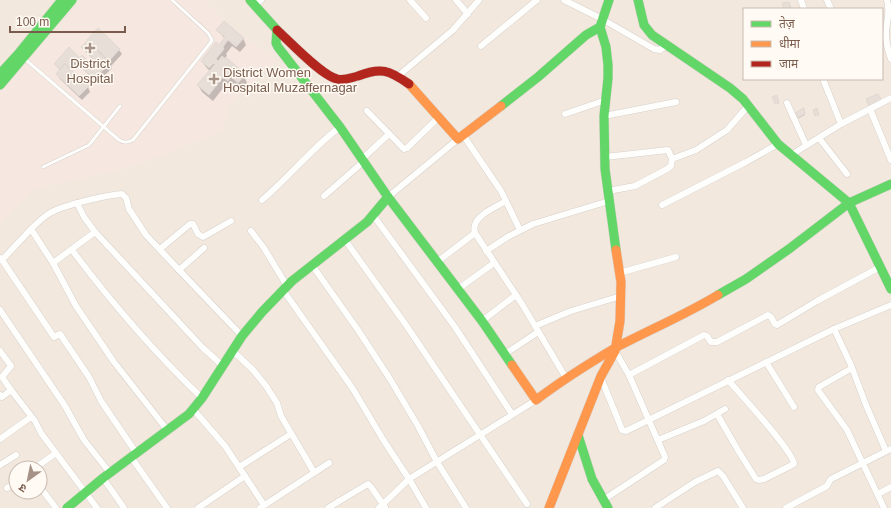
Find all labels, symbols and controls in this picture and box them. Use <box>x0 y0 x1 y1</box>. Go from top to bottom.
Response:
scale bar <box>10 8 125 34</box>
legend <box>743 8 883 80</box>
text: 100 m <box>16 15 49 29</box>
text: तेज़ <box>779 16 796 31</box>
text: धीमा <box>779 36 801 51</box>
marker: District Hospital <box>84 42 96 54</box>
place label: District Hospital <box>67 56 114 86</box>
text: जाम <box>779 57 799 71</box>
place label: District Women Hospital Muzaffernagar <box>223 65 358 95</box>
marker: District Women Hospital Muzaffernagar <box>208 73 220 85</box>
north arrow <box>8 460 48 500</box>
text: उ <box>16 481 29 495</box>

